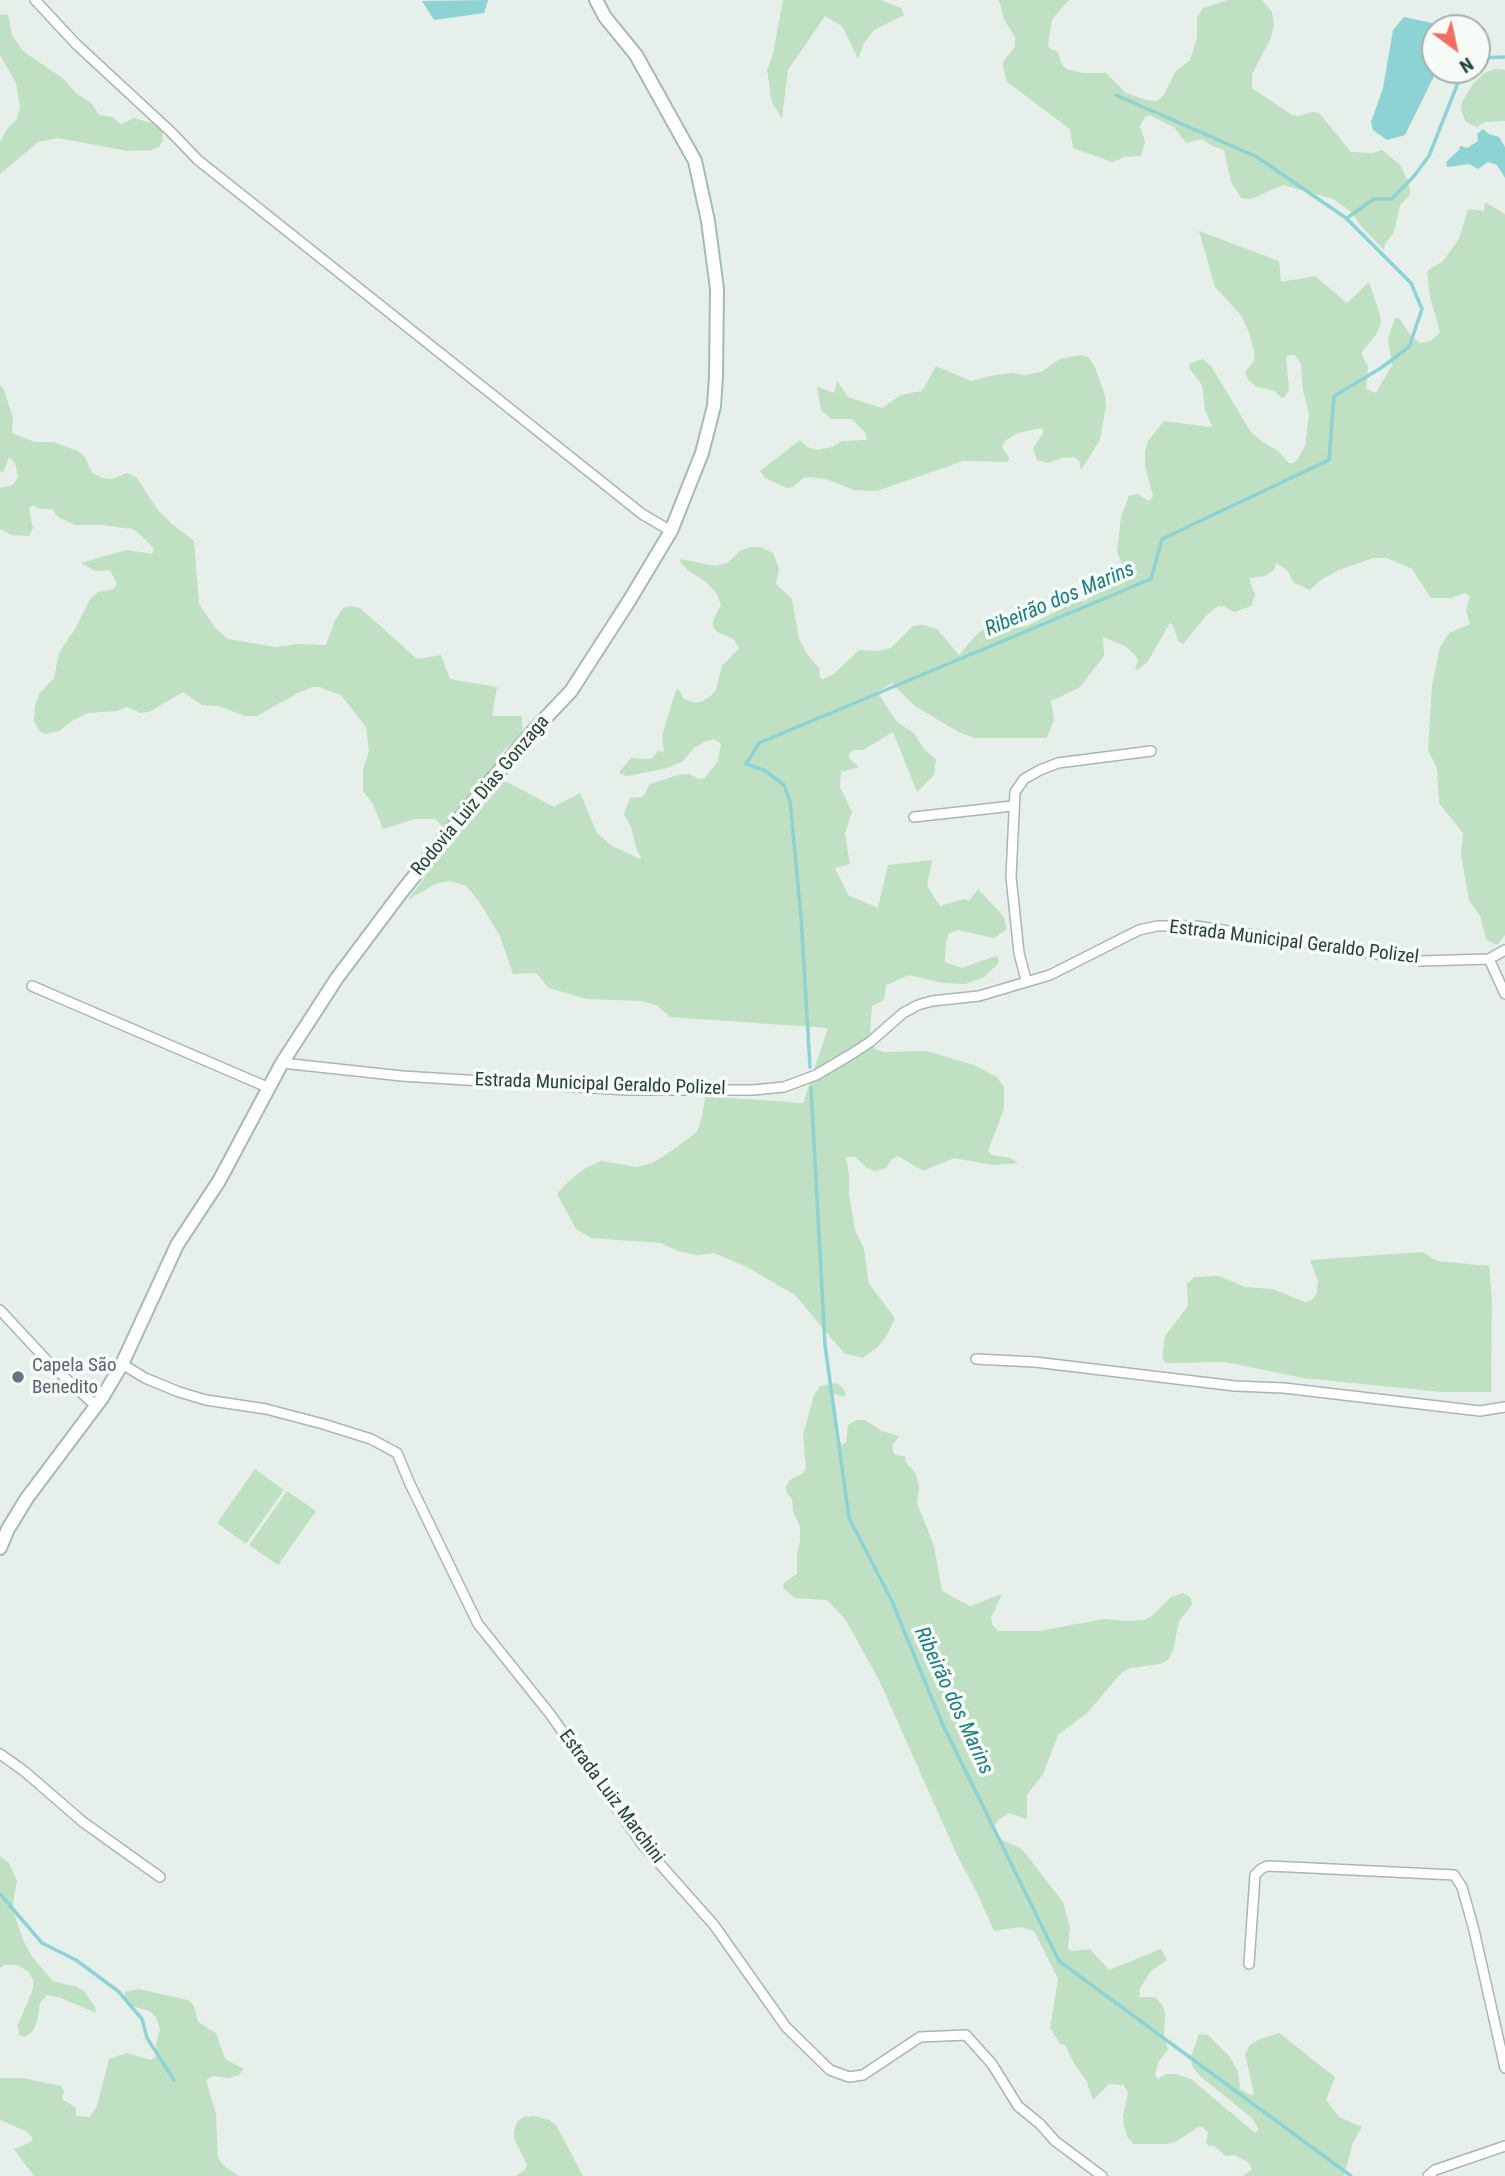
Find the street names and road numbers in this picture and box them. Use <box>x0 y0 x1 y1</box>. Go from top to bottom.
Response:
street label: Rodovia Luiz Dias Gonzaga <box>407 711 555 881</box>
street label: Estrada Municipal Geraldo Polizel <box>1168 916 1420 970</box>
street label: Estrada Municipal Geraldo Polizel <box>474 1069 726 1101</box>
street label: Estrada Luiz Marchini <box>553 1726 669 1868</box>

